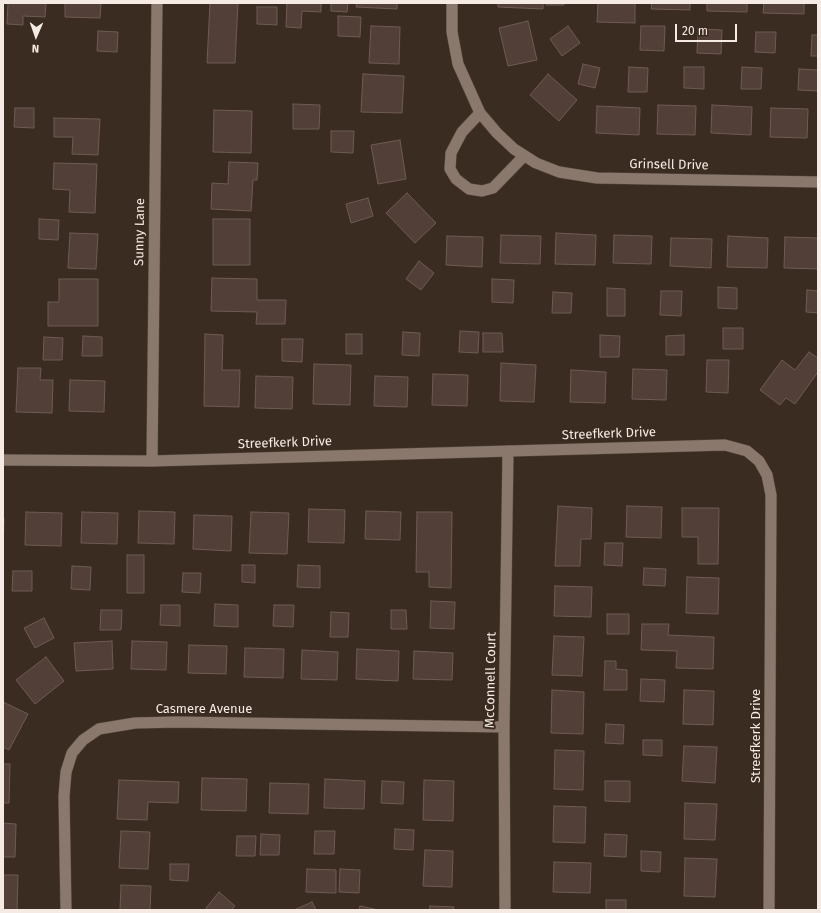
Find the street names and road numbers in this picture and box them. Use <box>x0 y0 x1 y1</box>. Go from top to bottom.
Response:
street label: Grinsell Drive <box>629 157 709 173</box>
street label: Sunny Lane <box>132 198 148 266</box>
street label: Streefkerk Drive <box>562 425 656 443</box>
street label: Streefkerk Drive <box>238 434 332 452</box>
street label: McConnell Court <box>482 632 500 728</box>
street label: Streefkerk Drive <box>748 689 764 783</box>
street label: Casmere Avenue <box>156 701 252 717</box>

